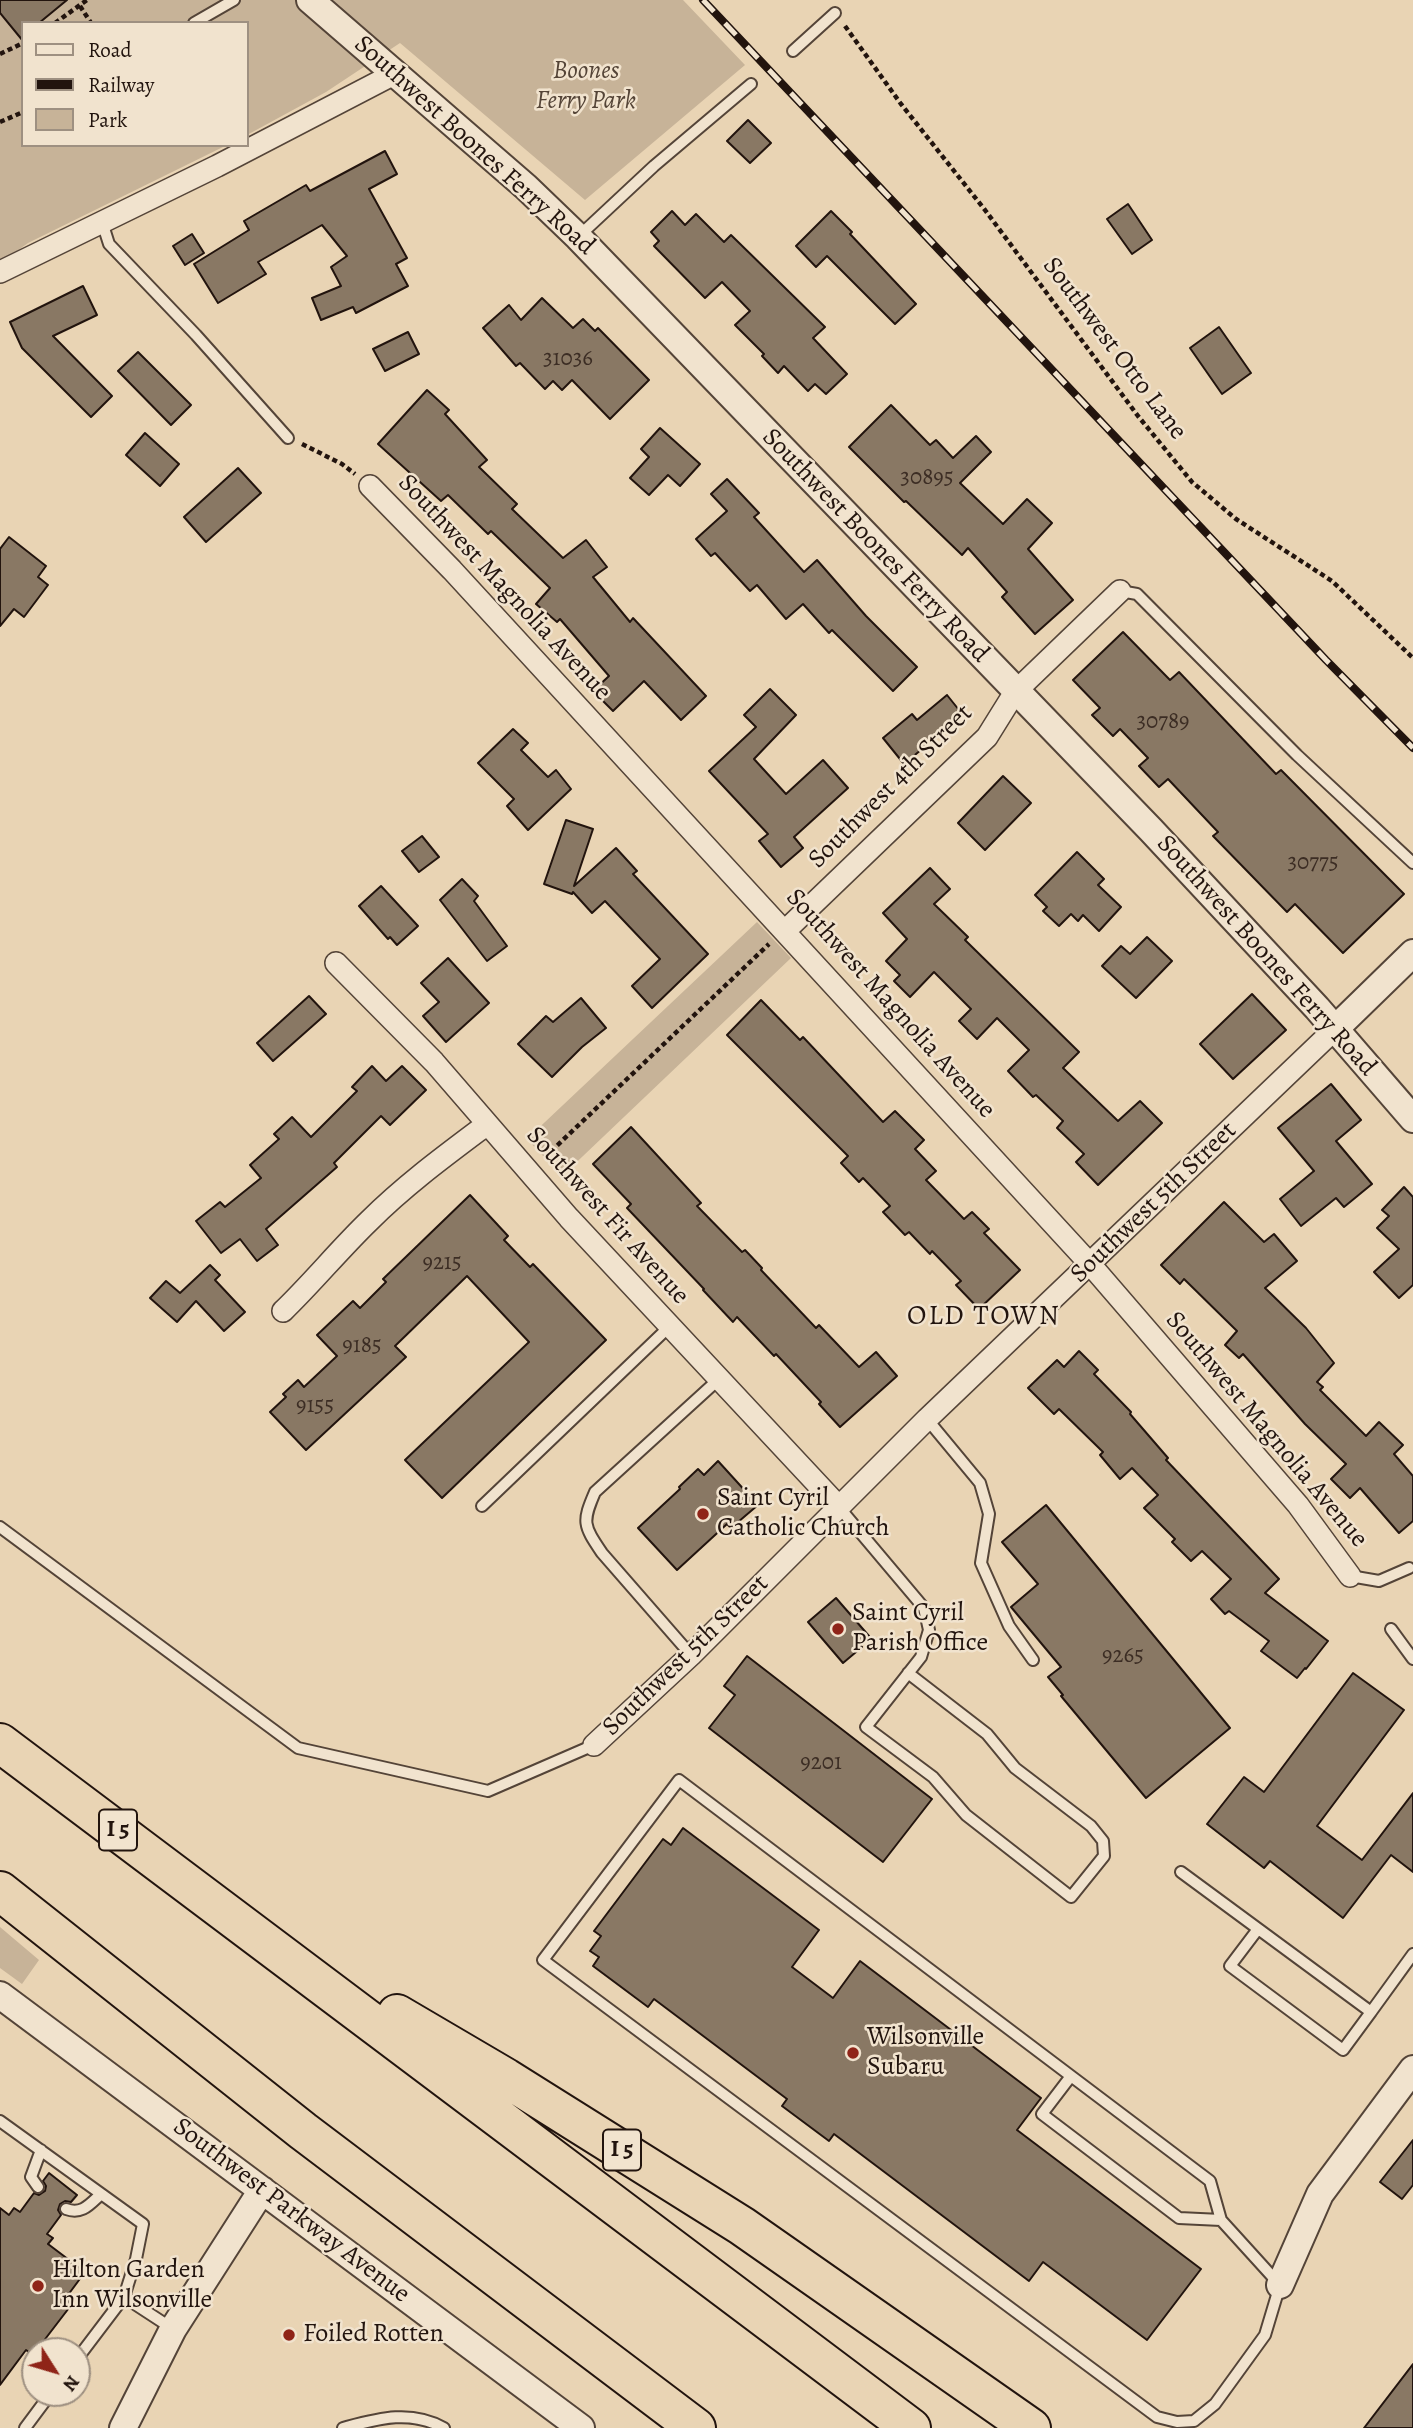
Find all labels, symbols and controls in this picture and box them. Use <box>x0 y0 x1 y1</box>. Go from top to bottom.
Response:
legend <box>21 21 248 147</box>
street label: Southwest Boones Ferry Road <box>347 29 601 263</box>
text: Road <box>88 36 132 64</box>
park label: Boones Ferry Park <box>536 56 636 118</box>
text: Railway <box>88 71 154 99</box>
text: Park <box>88 106 127 134</box>
street label: Southwest Otto Lane <box>1035 252 1193 446</box>
house number: 31036 <box>543 345 593 373</box>
street label: Southwest Boones Ferry Road <box>755 422 995 670</box>
house number: 30895 <box>900 464 954 492</box>
street label: Southwest Magnolia Avenue <box>391 468 617 708</box>
street label: Southwest 4th Street <box>802 698 980 876</box>
house number: 30789 <box>1136 708 1190 736</box>
street label: Southwest Boones Ferry Road <box>1149 829 1383 1083</box>
house number: 30775 <box>1287 849 1339 877</box>
street label: Southwest Magnolia Avenue <box>779 883 1001 1125</box>
street label: Southwest 5th Street <box>1064 1116 1244 1290</box>
street label: Southwest Fir Avenue <box>519 1121 695 1311</box>
house number: 9215 <box>422 1249 462 1277</box>
district label: OLD TOWN <box>908 1300 1060 1334</box>
street label: Southwest Magnolia Avenue <box>1158 1306 1374 1554</box>
house number: 9185 <box>342 1332 382 1360</box>
house number: 9155 <box>296 1392 334 1420</box>
place label: Saint Cyril Catholic Church <box>717 1483 889 1544</box>
marker: Saint Cyril Catholic Church <box>695 1506 711 1522</box>
street label: Southwest 5th Street <box>596 1569 776 1743</box>
place label: Saint Cyril Parish Office <box>852 1598 988 1660</box>
marker: Saint Cyril Parish Office <box>830 1621 846 1637</box>
house number: 9265 <box>1102 1642 1144 1670</box>
house number: 9201 <box>800 1749 842 1777</box>
road number: I 5 <box>99 1810 137 1851</box>
place label: Wilsonville Subaru <box>867 2022 984 2084</box>
marker: Wilsonville Subaru <box>845 2045 861 2061</box>
street label: Southwest Parkway Avenue <box>166 2112 416 2310</box>
road number: I 5 <box>603 2130 641 2171</box>
place label: Hilton Garden Inn Wilsonville <box>52 2255 212 2316</box>
marker: Hilton Garden Inn Wilsonville <box>30 2278 46 2294</box>
place label: Foiled Rotten <box>303 2319 444 2351</box>
marker: Foiled Rotten <box>281 2327 297 2343</box>
north arrow <box>21 2337 91 2407</box>
text: N <box>57 2370 86 2397</box>

